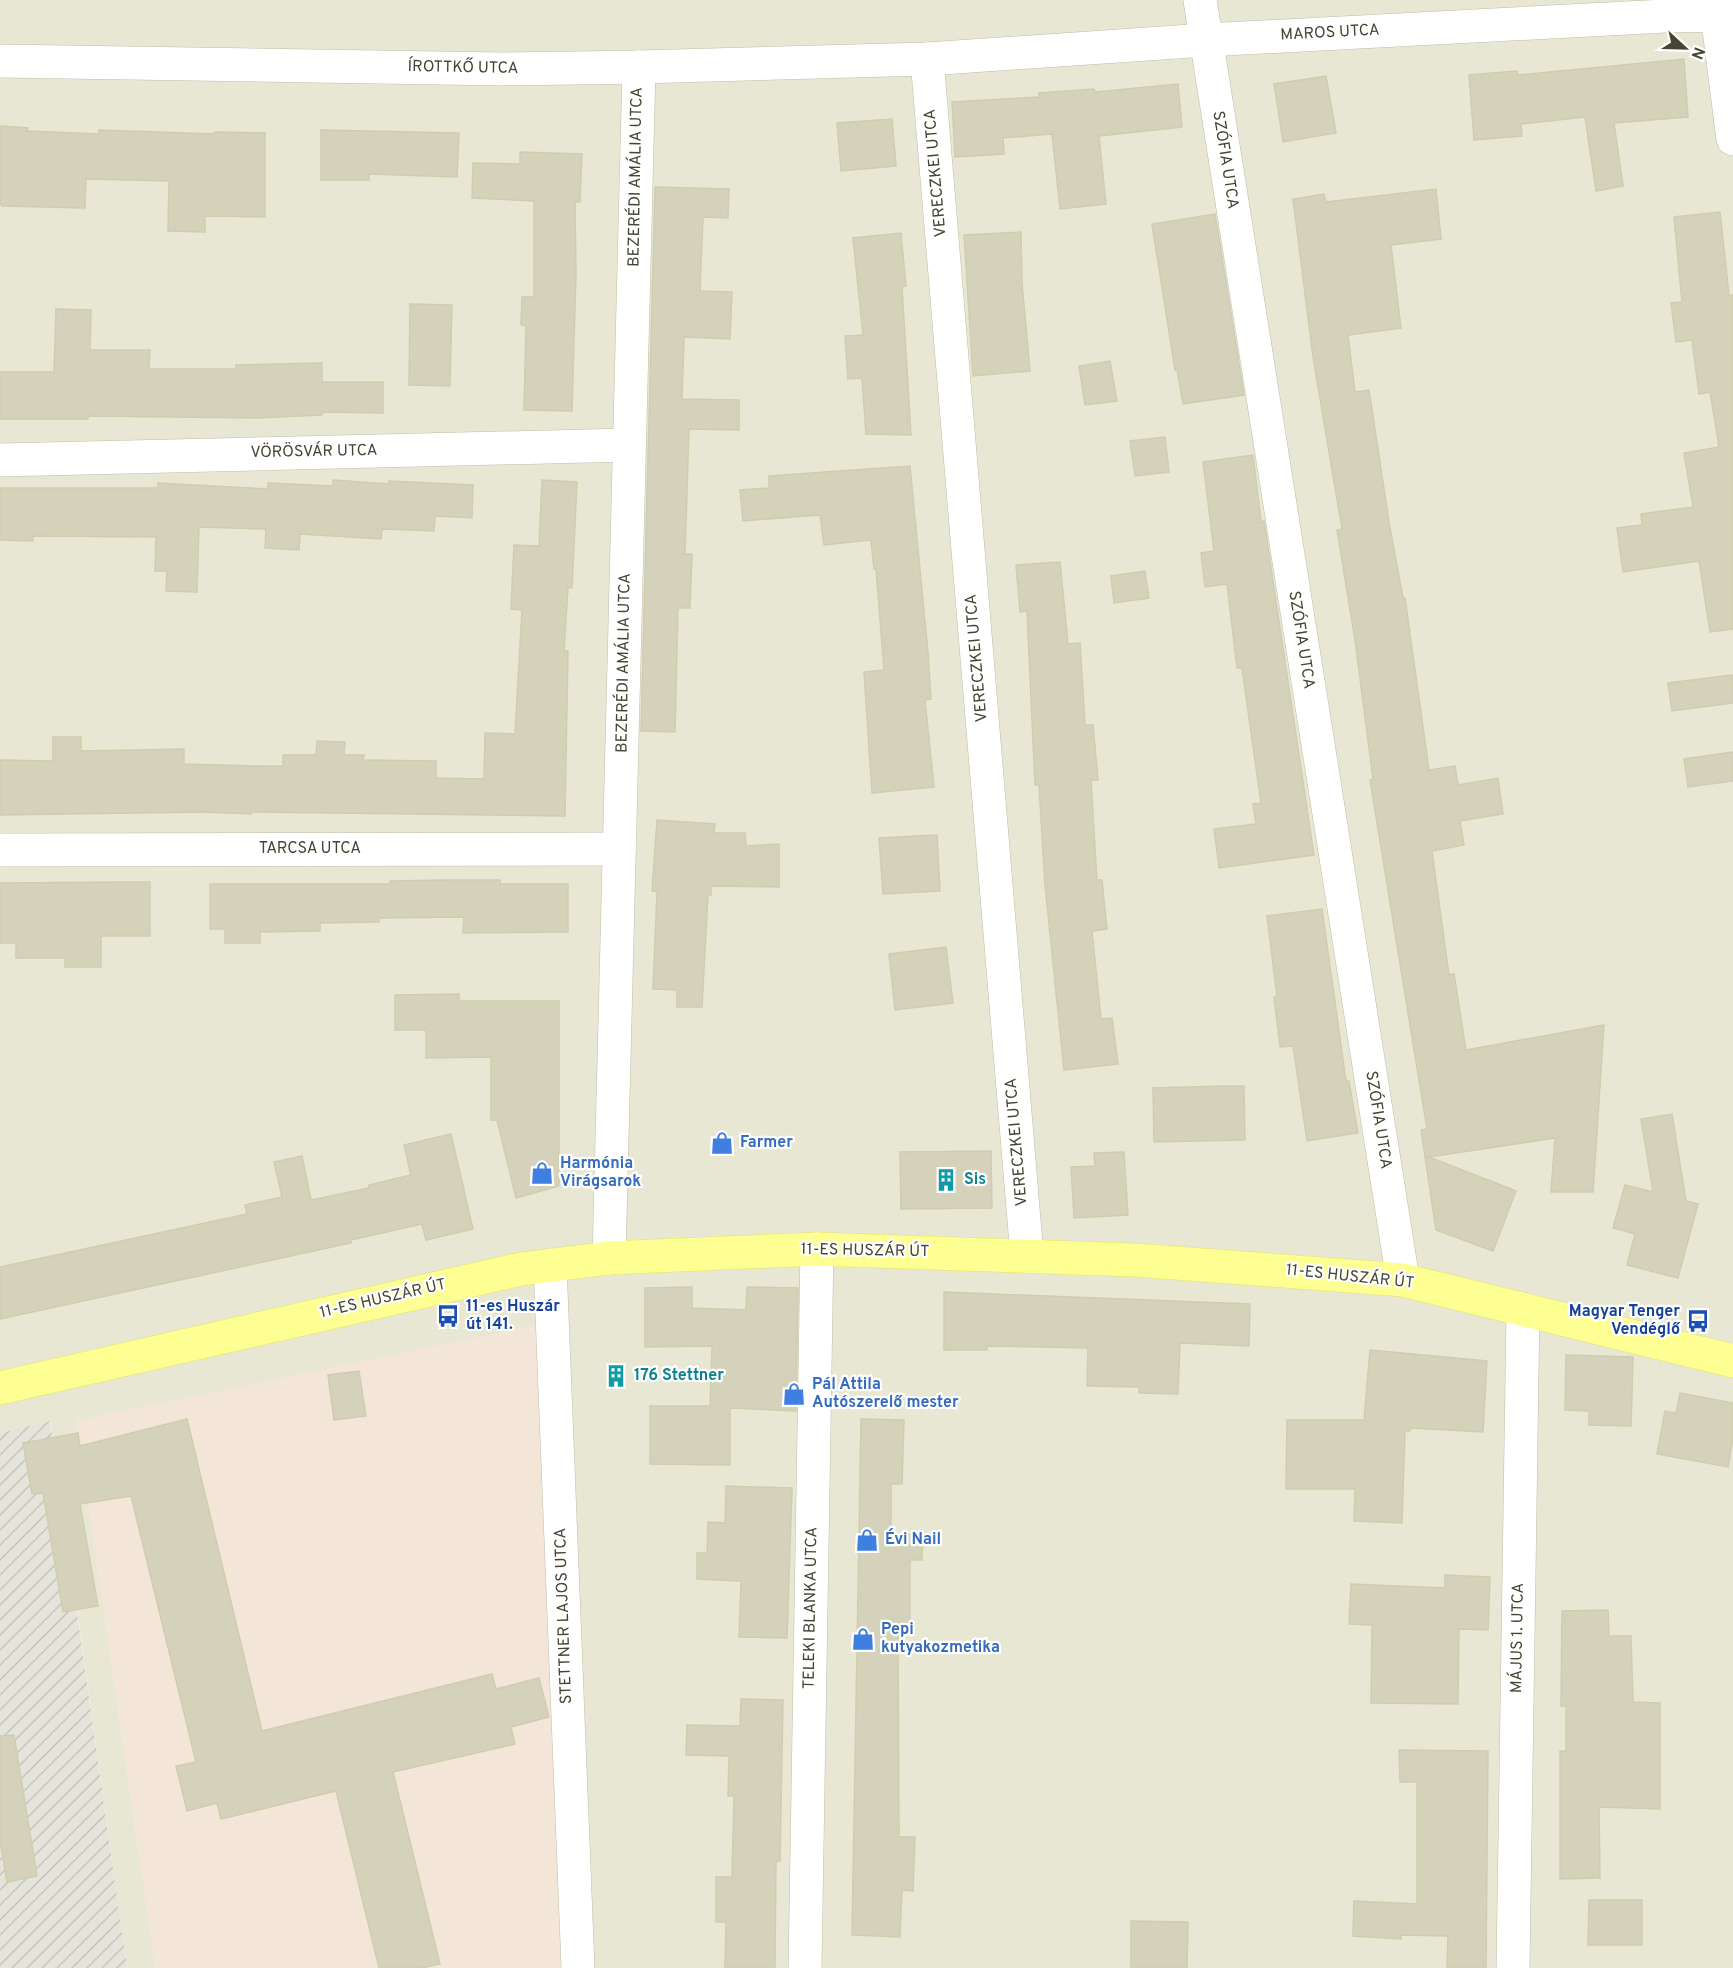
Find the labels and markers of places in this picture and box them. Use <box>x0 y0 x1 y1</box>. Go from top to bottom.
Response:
shop icon: Farmer <box>709 1130 735 1156</box>
place label: Farmer <box>740 1133 793 1153</box>
place label: Harmónia Virágsarok <box>560 1154 641 1192</box>
shop icon: Harmónia Virágsarok <box>529 1160 555 1186</box>
building icon: Sis <box>933 1167 959 1193</box>
place label: Sis <box>964 1170 986 1190</box>
place label: 11-es Huszár út 141. <box>466 1297 560 1335</box>
place label: Magyar Tenger Vendéglő <box>1569 1302 1681 1340</box>
bus stop icon: 11-es Huszár út 141. <box>435 1303 461 1329</box>
bus stop icon: Magyar Tenger Vendéglő <box>1685 1308 1711 1334</box>
building icon: 176 Stettner <box>603 1363 629 1389</box>
place label: 176 Stettner <box>634 1366 724 1386</box>
place label: Pál Attila Autószerelő mester <box>812 1375 959 1413</box>
shop icon: Pál Attila Autószerelő mester <box>781 1381 807 1407</box>
shop icon: Évi Nail <box>854 1527 880 1553</box>
place label: Évi Nail <box>885 1528 941 1550</box>
place label: Pepi kutyakozmetika <box>881 1620 1000 1658</box>
shop icon: Pepi kutyakozmetika <box>850 1626 876 1652</box>

